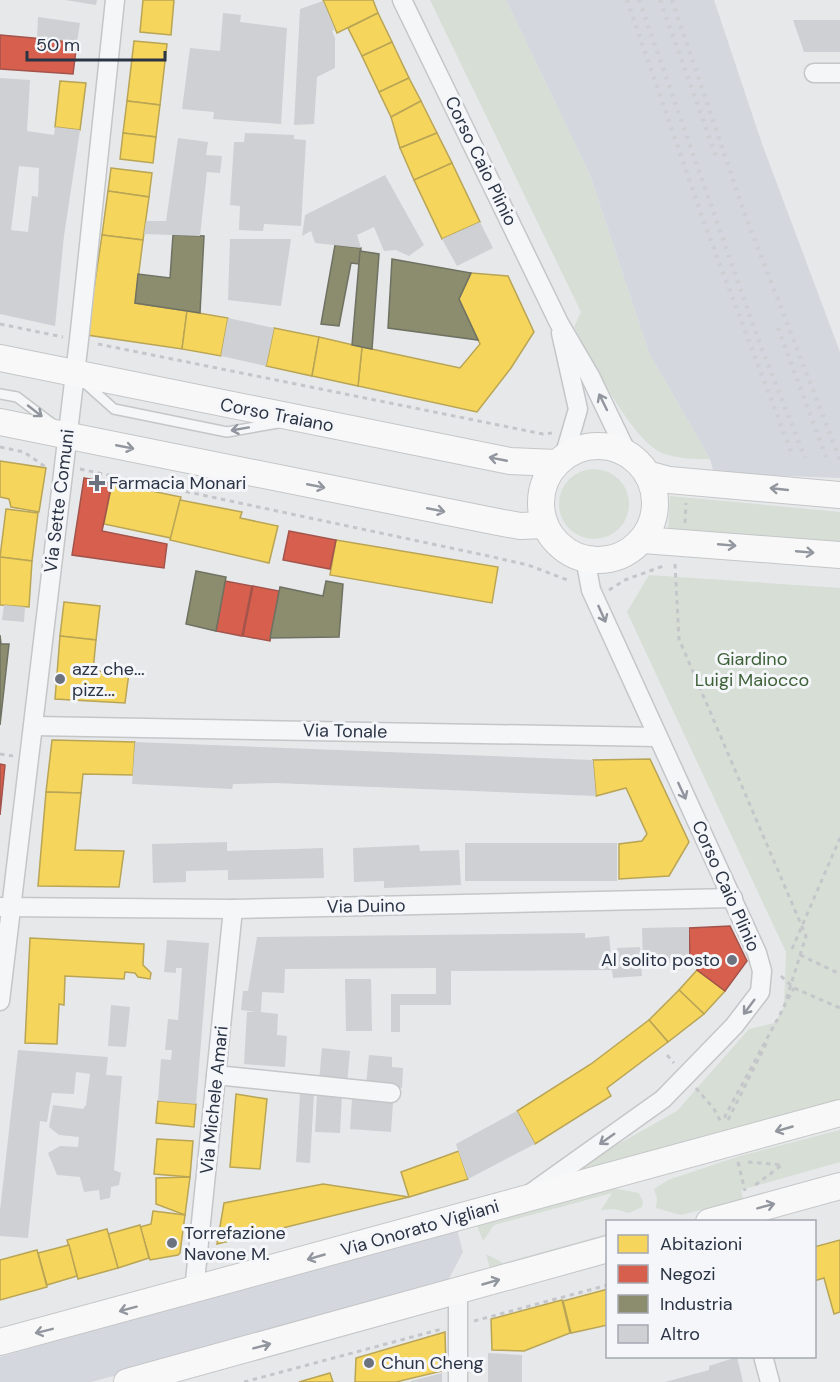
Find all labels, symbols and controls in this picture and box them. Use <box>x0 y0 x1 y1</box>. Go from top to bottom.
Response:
scale bar <box>27 24 165 62</box>
text: 50 m <box>36 33 80 57</box>
street label: Corso Caio Plinio <box>439 92 523 230</box>
street label: Corso Traiano <box>218 392 336 438</box>
one-way arrow <box>597 394 609 411</box>
one-way arrow <box>27 405 43 418</box>
one-way arrow <box>231 424 251 435</box>
street label: Via Sette Comuni <box>38 428 80 574</box>
one-way arrow <box>114 442 134 453</box>
one-way arrow <box>488 453 508 464</box>
place label: Farmacia Monari <box>109 471 246 495</box>
marker: Farmacia Monari <box>90 476 104 490</box>
one-way arrow <box>305 481 325 492</box>
one-way arrow <box>769 483 789 494</box>
one-way arrow <box>426 505 446 516</box>
one-way arrow <box>716 540 736 551</box>
one-way arrow <box>795 547 815 558</box>
one-way arrow <box>597 604 608 622</box>
park label: Giardino Luigi Maiocco <box>695 647 809 692</box>
place label: azz che... pizz... <box>72 657 145 702</box>
marker: azz che... pizz... <box>53 672 67 686</box>
street label: Via Tonale <box>303 718 387 744</box>
one-way arrow <box>677 782 689 800</box>
street label: Corso Caio Plinio <box>686 817 766 955</box>
street label: Via Duino <box>326 893 406 919</box>
place label: Al solito posto <box>601 948 720 972</box>
marker: Al solito posto <box>725 953 739 967</box>
one-way arrow <box>742 999 755 1015</box>
street label: Via Michele Amari <box>194 1025 234 1175</box>
one-way arrow <box>775 1123 794 1135</box>
one-way arrow <box>599 1133 615 1145</box>
street label: Via Onorato Vigliani <box>338 1194 502 1262</box>
one-way arrow <box>756 1200 775 1211</box>
legend <box>606 1220 816 1358</box>
place label: Torrefazione Navone M. <box>184 1221 286 1266</box>
text: Abitazioni <box>660 1232 742 1256</box>
marker: Torrefazione Navone M. <box>165 1236 179 1250</box>
one-way arrow <box>307 1252 326 1263</box>
text: Negozi <box>660 1262 716 1286</box>
one-way arrow <box>481 1276 500 1288</box>
text: Industria <box>660 1292 733 1316</box>
one-way arrow <box>119 1304 138 1315</box>
text: Altro <box>660 1322 700 1346</box>
one-way arrow <box>34 1326 53 1338</box>
one-way arrow <box>252 1340 271 1351</box>
place label: Chun Cheng <box>381 1351 484 1375</box>
marker: Chun Cheng <box>362 1356 376 1370</box>

